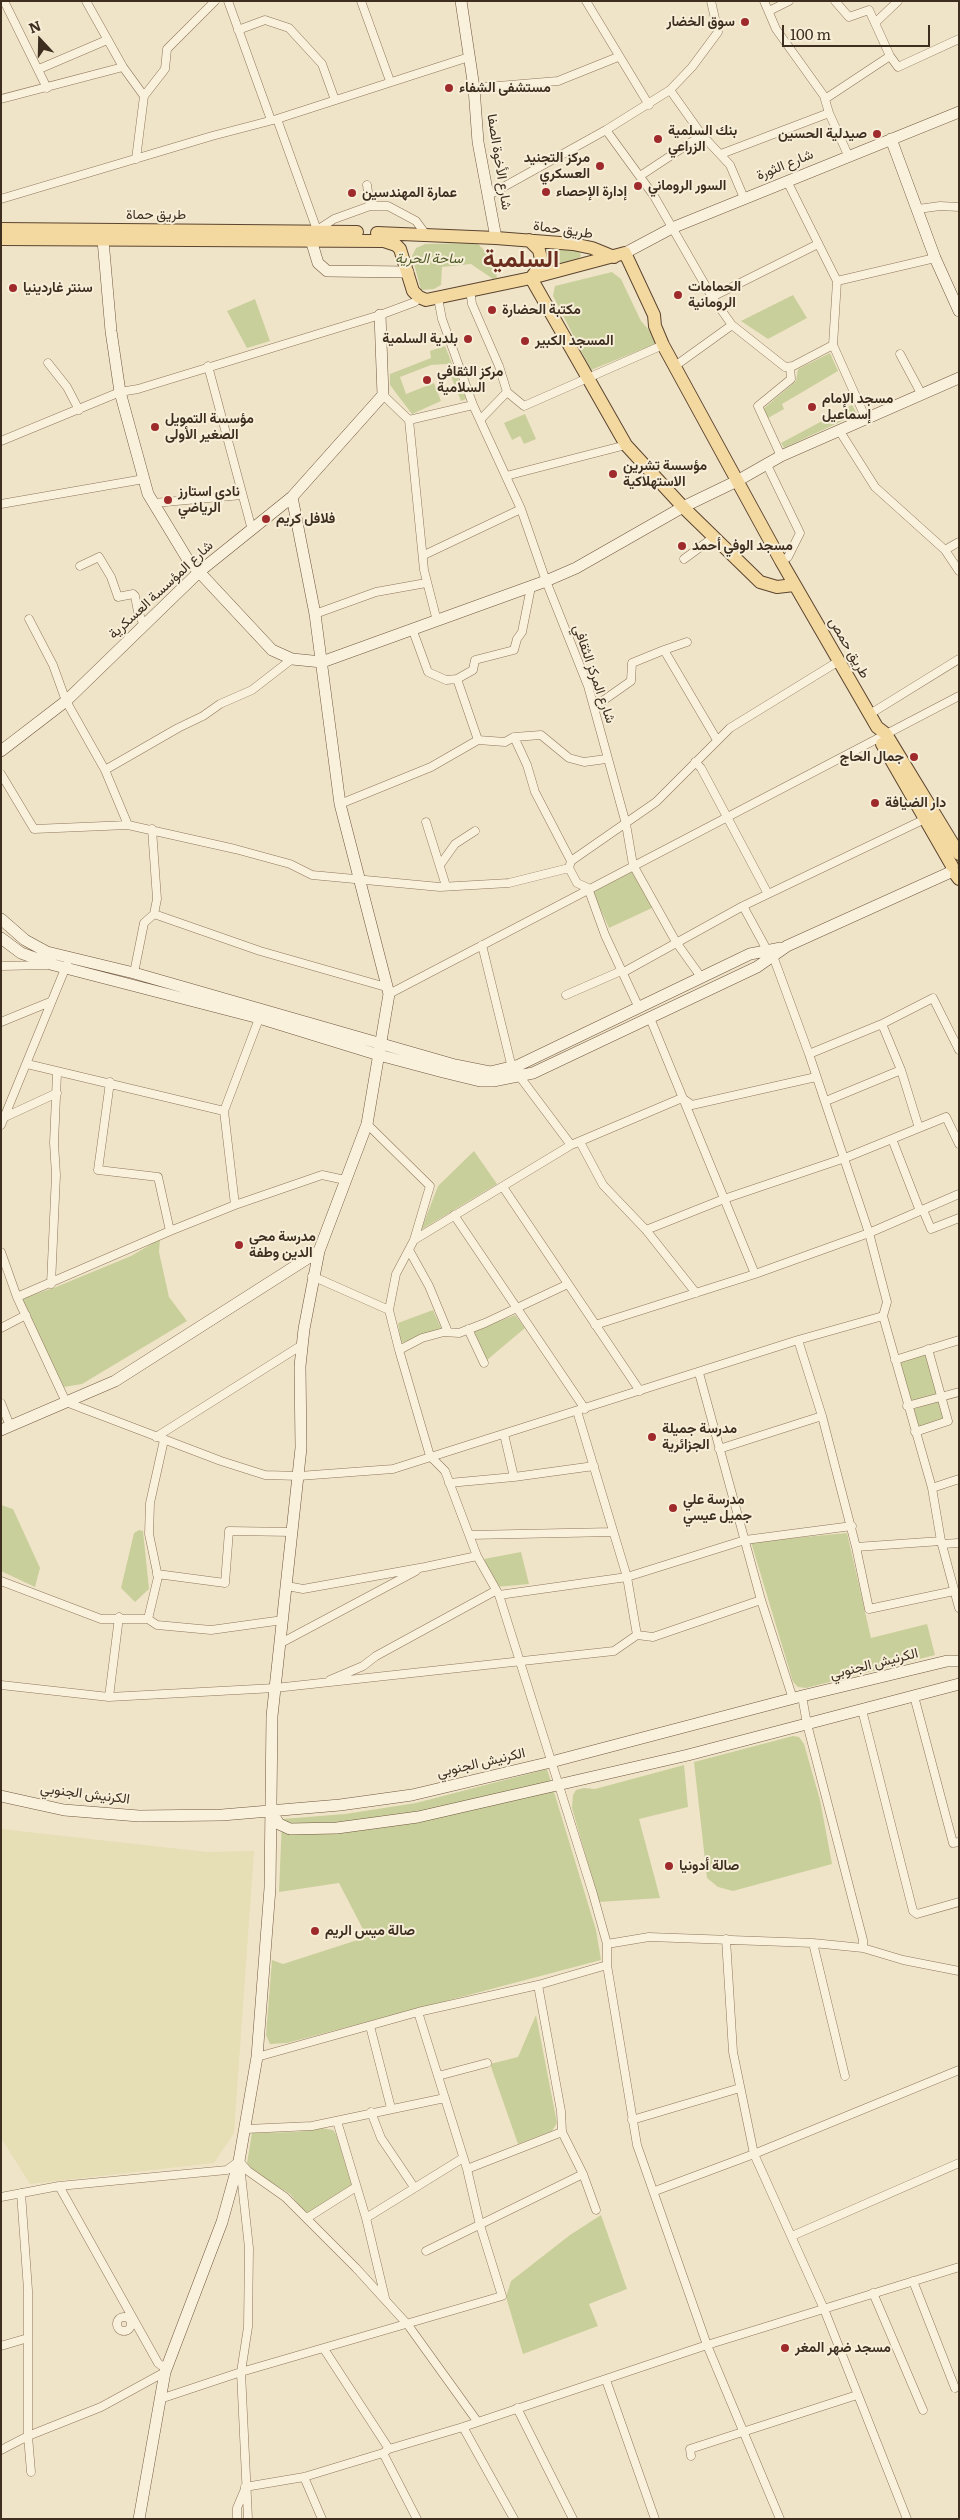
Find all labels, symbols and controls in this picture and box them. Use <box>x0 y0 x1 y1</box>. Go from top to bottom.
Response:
place label: سوق الخضار <box>666 14 735 30</box>
north arrow <box>15 15 65 65</box>
text: N <box>26 15 44 37</box>
scale bar <box>785 15 932 47</box>
marker: سوق الخضار <box>739 16 751 28</box>
text: 100 m <box>790 22 831 45</box>
place label: مستشفى الشفاء <box>459 80 551 96</box>
marker: مستشفى الشفاء <box>443 82 455 94</box>
street label: شارع الأخوة الصفا <box>483 113 515 211</box>
place label: بنك السلمية الزراعي <box>668 123 737 156</box>
place label: صيدلية الحسين <box>778 126 867 142</box>
marker: صيدلية الحسين <box>871 128 883 140</box>
marker: بنك السلمية الزراعي <box>652 133 664 145</box>
street label: شارع الثورة <box>754 146 816 184</box>
place label: مركز التجنيد العسكري <box>524 150 590 182</box>
marker: مركز التجنيد العسكري <box>594 160 606 172</box>
place label: السور الروماني <box>648 178 726 194</box>
marker: السور الروماني <box>632 180 644 192</box>
place label: إدارة الإحصاء <box>556 184 627 200</box>
place label: عمارة المهندسين <box>362 185 457 201</box>
marker: إدارة الإحصاء <box>540 186 552 198</box>
marker: عمارة المهندسين <box>346 187 358 199</box>
street label: طريق حماة <box>126 207 186 223</box>
street label: طريق حماة <box>532 218 594 242</box>
district label: السلمية <box>483 246 559 274</box>
park label: ساحة الحرية <box>395 251 463 267</box>
place label: الحمامات الرومانية <box>688 279 741 312</box>
place label: سنتر غاردينيا <box>23 280 93 296</box>
marker: سنتر غاردينيا <box>7 282 19 294</box>
marker: الحمامات الرومانية <box>672 289 684 301</box>
place label: مكتبة الحضارة <box>502 302 581 318</box>
marker: مكتبة الحضارة <box>486 304 498 316</box>
place label: بلدية السلمية <box>382 331 458 347</box>
marker: بلدية السلمية <box>462 333 474 345</box>
place label: المسجد الكبير <box>535 333 614 349</box>
marker: المسجد الكبير <box>519 335 531 347</box>
place label: مركز الثقافي السلامية <box>437 364 503 397</box>
marker: مركز الثقافي السلامية <box>421 374 433 386</box>
place label: مسجد الإمام إسماعيل <box>822 391 893 424</box>
marker: مسجد الإمام إسماعيل <box>806 401 818 413</box>
place label: مؤسسة التمويل الصغير الأولى <box>165 411 254 444</box>
marker: مؤسسة التمويل الصغير الأولى <box>149 421 161 433</box>
place label: مؤسسة تشرين الاستهلاكية <box>623 458 707 491</box>
marker: مؤسسة تشرين الاستهلاكية <box>607 468 619 480</box>
place label: نادي استارز الرياضي <box>178 484 240 516</box>
marker: نادي استارز الرياضي <box>162 494 174 506</box>
place label: فلافل كريم <box>276 511 335 527</box>
marker: فلافل كريم <box>260 513 272 525</box>
street label: شارع المؤسسة العسكرية <box>105 537 217 643</box>
place label: مسجد الوفي أحمد <box>692 538 793 554</box>
marker: مسجد الوفي أحمد <box>676 540 688 552</box>
street label: طريق حمص <box>825 614 873 682</box>
street label: شارع المركز الثقافي <box>569 622 619 726</box>
place label: جمال الحاج <box>840 749 904 765</box>
marker: جمال الحاج <box>908 751 920 763</box>
place label: دار الضيافة <box>885 795 946 811</box>
marker: دار الضيافة <box>869 797 881 809</box>
place label: مدرسة محي الدين وطفة <box>249 1229 316 1262</box>
marker: مدرسة محي الدين وطفة <box>233 1239 245 1251</box>
place label: مدرسة جميلة الجزائرية <box>662 1421 737 1454</box>
marker: مدرسة جميلة الجزائرية <box>646 1431 658 1443</box>
place label: مدرسة علي جميل عيسي <box>683 1492 752 1524</box>
marker: مدرسة علي جميل عيسي <box>667 1502 679 1514</box>
street label: الكرنيش الجنوبي <box>828 1645 920 1683</box>
street label: الكرنيش الجنوبي <box>435 1745 527 1781</box>
street label: الكرنيش الجنوبي <box>39 1780 131 1808</box>
place label: صالة أدونيا <box>679 1858 739 1874</box>
marker: صالة أدونيا <box>663 1860 675 1872</box>
place label: صالة ميس الريم <box>325 1923 415 1939</box>
marker: صالة ميس الريم <box>309 1925 321 1937</box>
place label: مسجد ضهر المغر <box>795 2340 891 2356</box>
marker: مسجد ضهر المغر <box>779 2342 791 2354</box>

